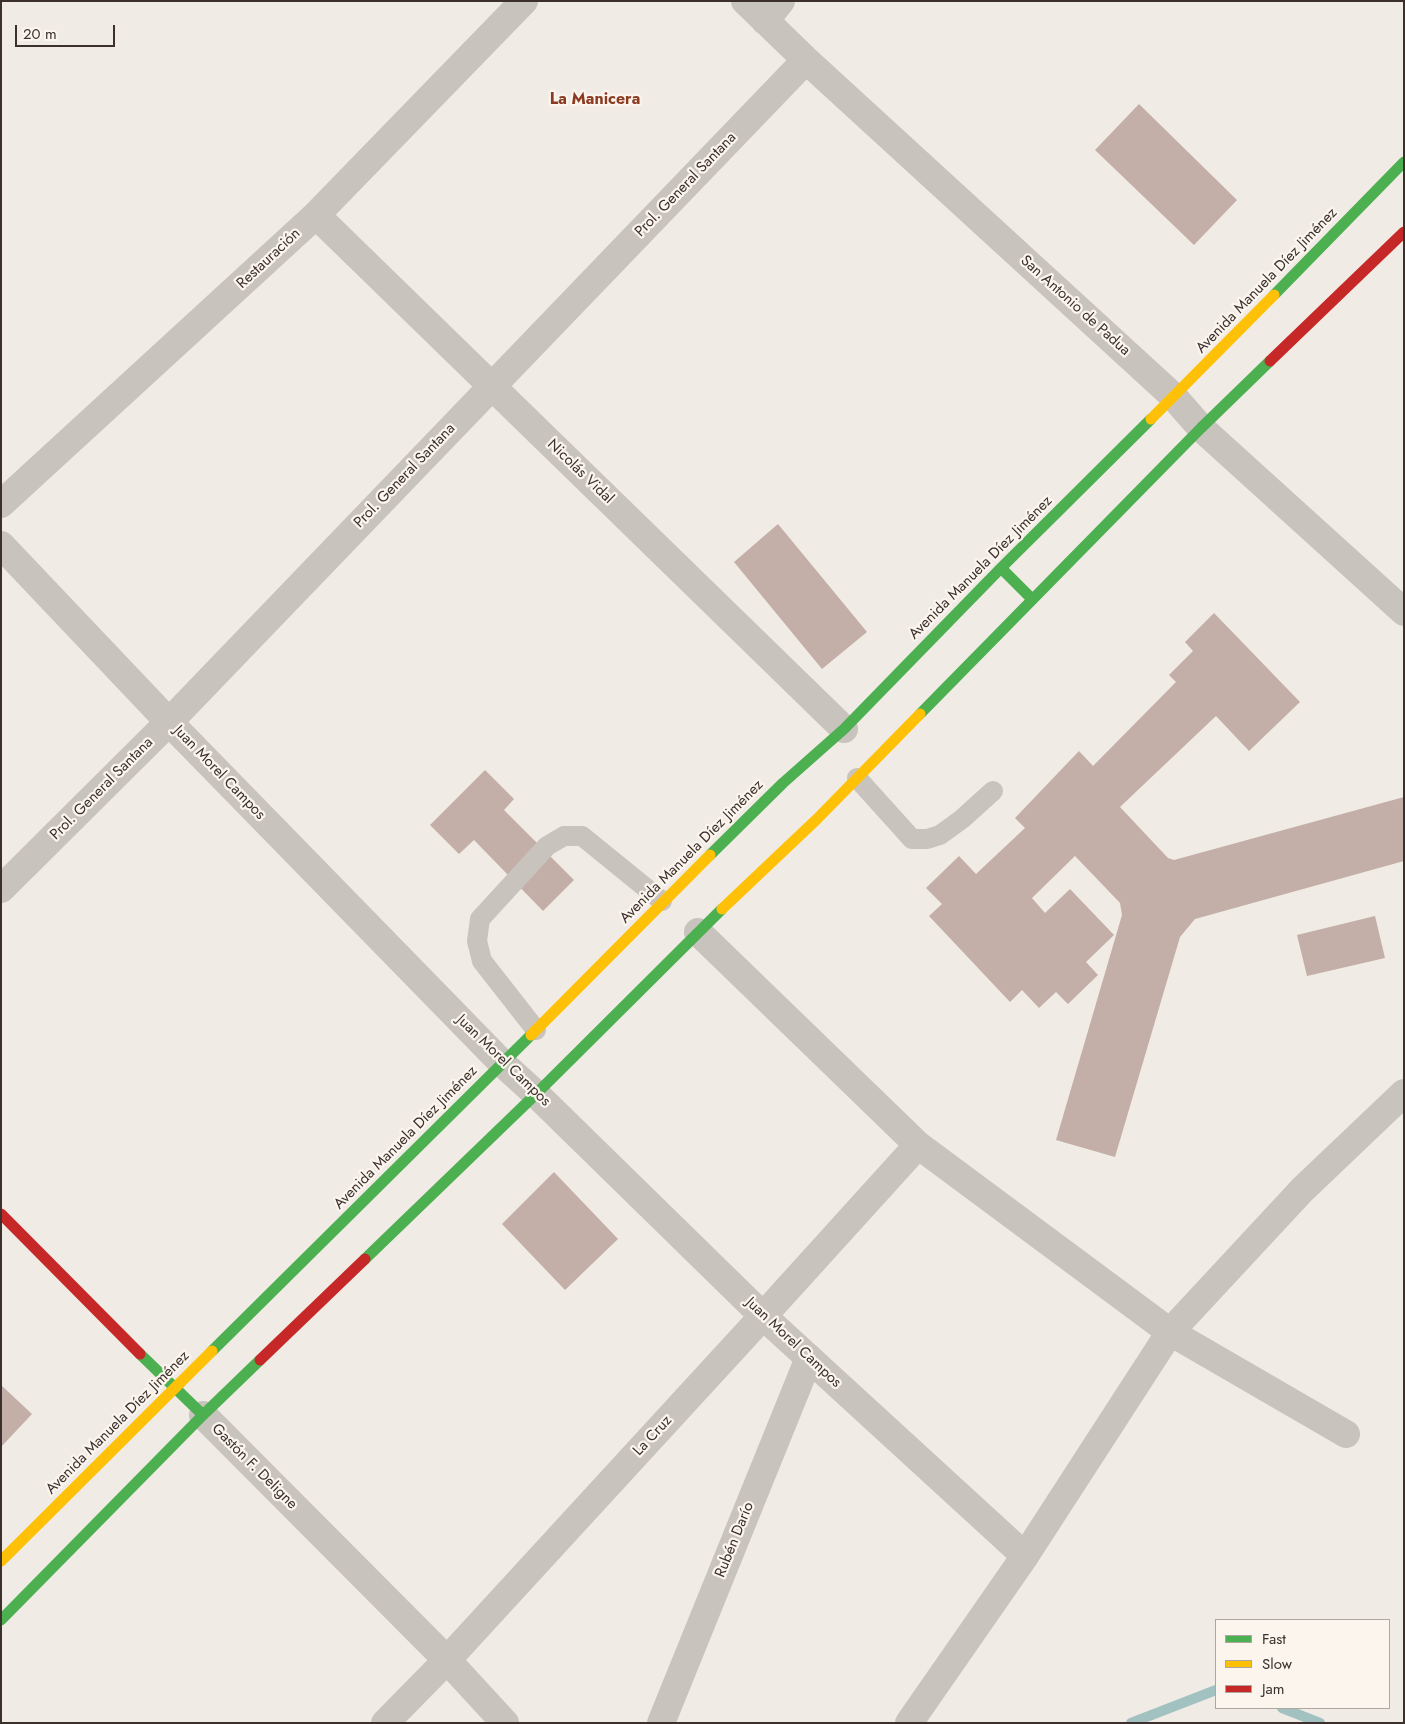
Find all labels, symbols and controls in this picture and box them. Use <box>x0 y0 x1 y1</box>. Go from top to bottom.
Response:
scale bar <box>18 15 118 47</box>
text: 20 m <box>23 23 57 45</box>
district label: La Manicera <box>550 90 640 110</box>
street label: Prol. General Santana <box>632 129 740 241</box>
street label: Avenida Manuela Díez Jiménez <box>1193 204 1341 358</box>
street label: Restauración <box>233 225 305 293</box>
street label: San Antonio de Padua <box>1016 252 1134 360</box>
street label: Prol. General Santana <box>351 420 459 532</box>
street label: Nicolás Vidal <box>543 436 617 508</box>
street label: Avenida Manuela Díez Jiménez <box>906 493 1056 643</box>
street label: Juan Morel Campos <box>169 722 269 824</box>
street label: Prol. General Santana <box>47 734 157 844</box>
street label: Avenida Manuela Díez Jiménez <box>617 777 767 927</box>
street label: Juan Morel Campos <box>452 1011 554 1111</box>
street label: Avenida Manuela Díez Jiménez <box>331 1063 481 1213</box>
street label: Juan Morel Campos <box>742 1294 844 1392</box>
street label: Avenida Manuela Díez Jiménez <box>43 1348 193 1498</box>
street label: La Cruz <box>630 1412 676 1460</box>
street label: Gastón F. Deligne <box>207 1420 301 1514</box>
street label: Rubén Darío <box>712 1500 758 1580</box>
legend <box>1215 1619 1390 1709</box>
text: Fast <box>1262 1628 1286 1650</box>
text: Slow <box>1262 1653 1292 1675</box>
text: Jam <box>1262 1678 1285 1700</box>

